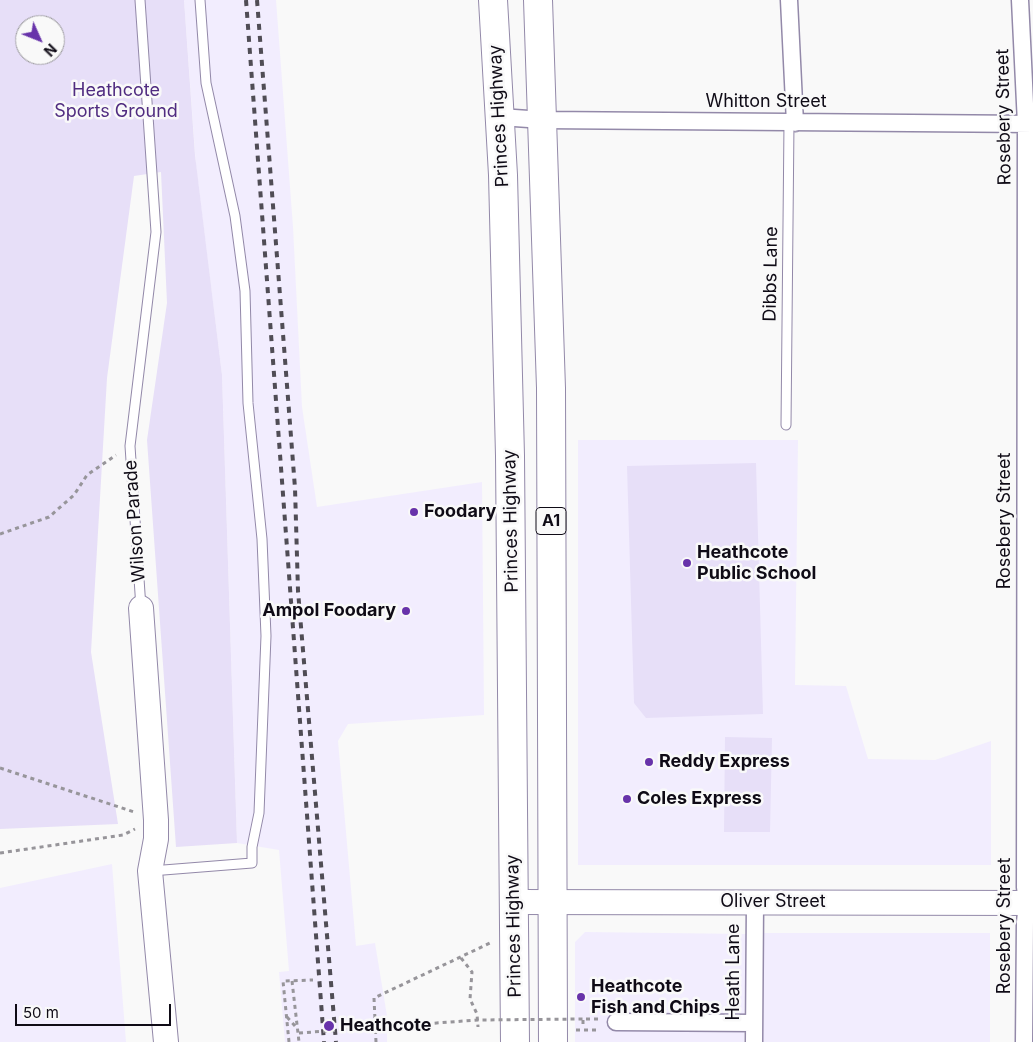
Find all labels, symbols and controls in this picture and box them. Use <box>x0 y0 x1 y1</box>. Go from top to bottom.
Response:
north arrow <box>15 15 65 65</box>
text: N <box>41 40 60 60</box>
street label: Princes Highway <box>484 44 514 188</box>
street label: Rosebery Street <box>992 48 1016 186</box>
park label: Heathcote Sports Ground <box>54 80 178 122</box>
street label: Whitton Street <box>705 91 827 113</box>
street label: Dibbs Lane <box>759 226 783 322</box>
street label: Princes Highway <box>499 449 523 593</box>
street label: Rosebery Street <box>994 453 1016 589</box>
street label: Wilson Parade <box>120 459 150 583</box>
place label: Foodary <box>424 501 496 523</box>
marker: Foodary <box>408 506 420 518</box>
road number: A1 <box>536 508 566 534</box>
place label: Heathcote Public School <box>697 542 816 584</box>
marker: Heathcote Public School <box>681 557 693 569</box>
place label: Ampol Foodary <box>262 600 396 622</box>
marker: Ampol Foodary <box>400 605 412 617</box>
place label: Reddy Express <box>659 751 790 773</box>
marker: Reddy Express <box>643 756 655 768</box>
place label: Coles Express <box>637 788 762 810</box>
marker: Coles Express <box>621 793 633 805</box>
street label: Princes Highway <box>502 854 526 998</box>
street label: Rosebery Street <box>994 858 1016 994</box>
street label: Oliver Street <box>720 891 826 913</box>
street label: Heath Lane <box>723 923 745 1021</box>
place label: Heathcote Fish and Chips <box>591 976 720 1019</box>
marker: Heathcote Fish and Chips <box>575 991 587 1003</box>
scale bar <box>18 994 174 1026</box>
text: 50 m <box>23 1003 59 1022</box>
place label: Heathcote <box>340 1015 431 1037</box>
marker: Heathcote <box>322 1019 336 1033</box>

